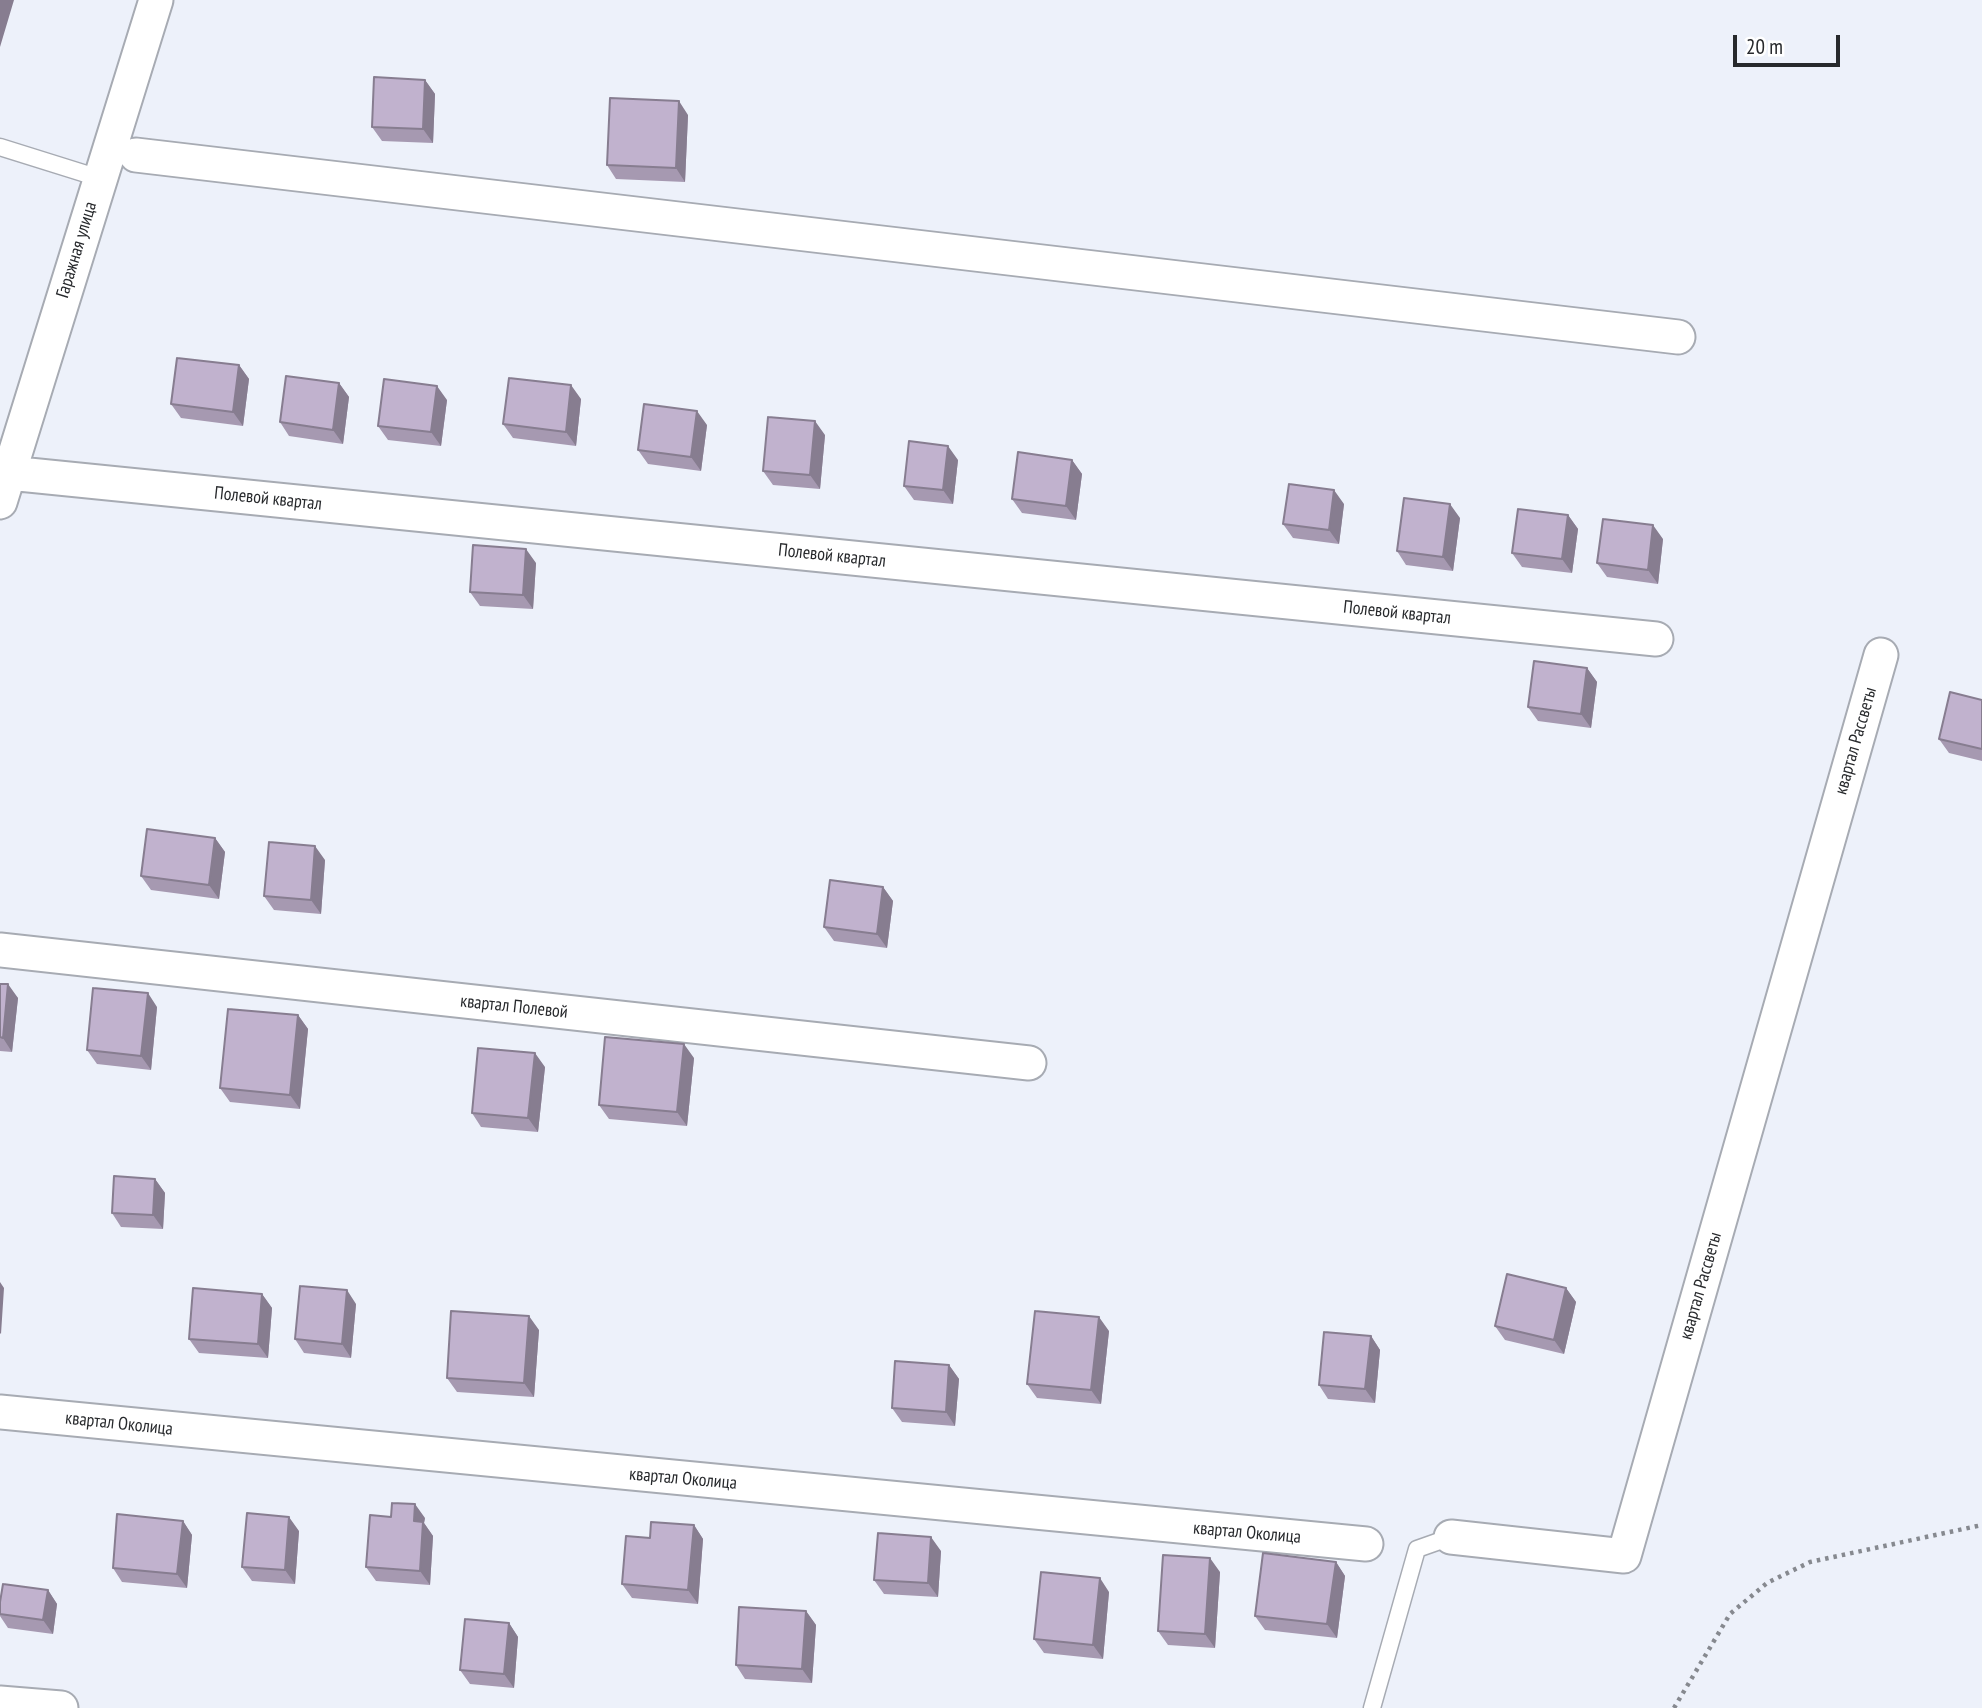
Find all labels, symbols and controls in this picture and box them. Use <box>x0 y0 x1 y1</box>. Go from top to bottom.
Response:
scale bar <box>1737 21 1844 65</box>
text: 20 m <box>1746 33 1783 60</box>
street label: Гаражная улица <box>52 199 102 301</box>
street label: Полевой квартал <box>213 483 323 515</box>
street label: Полевой квартал <box>777 540 887 572</box>
street label: Полевой квартал <box>1342 597 1452 629</box>
street label: квартал Рассветы <box>1830 685 1882 797</box>
street label: квартал Полевой <box>459 991 569 1023</box>
street label: квартал Рассветы <box>1675 1230 1727 1342</box>
street label: квартал Околица <box>64 1408 174 1440</box>
street label: квартал Околица <box>628 1464 738 1494</box>
street label: квартал Околица <box>1192 1518 1302 1548</box>

